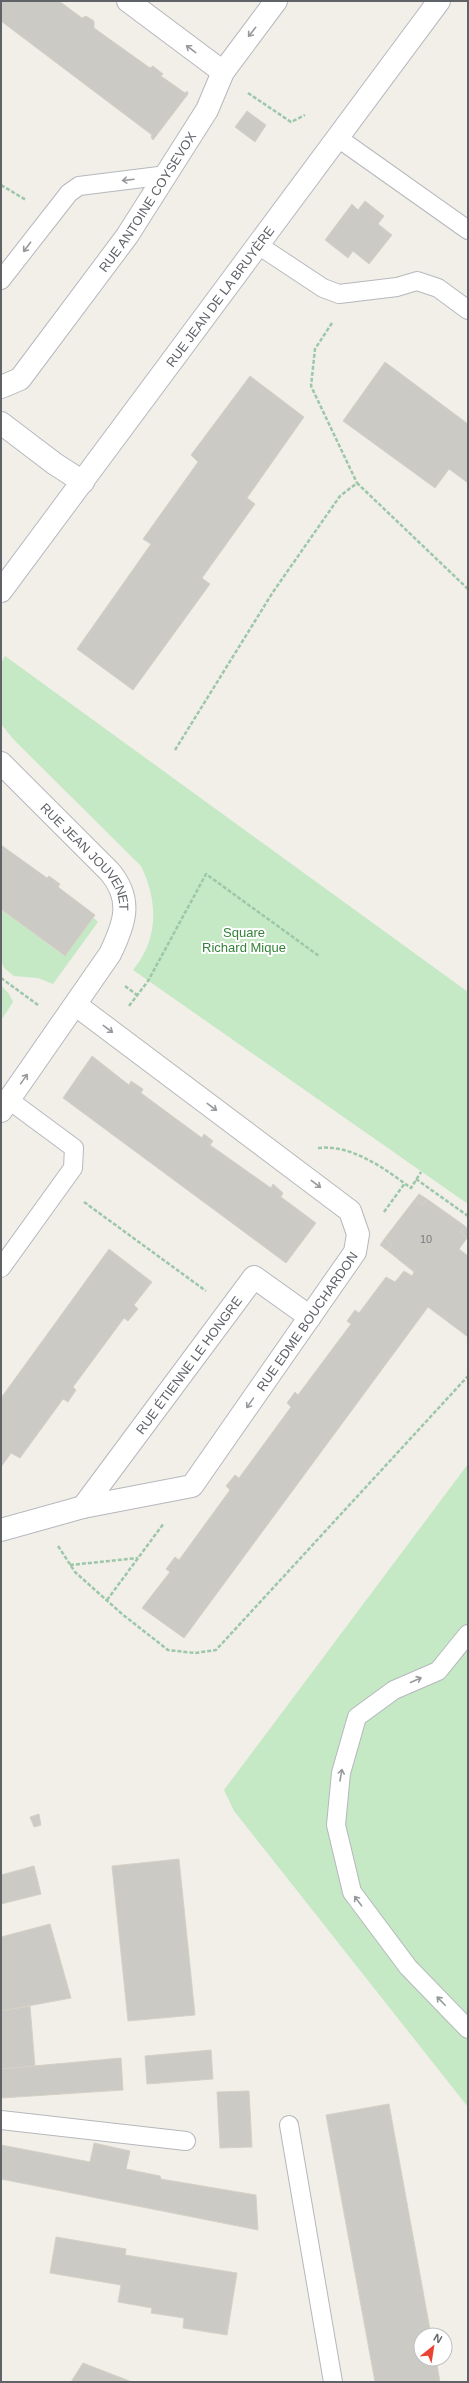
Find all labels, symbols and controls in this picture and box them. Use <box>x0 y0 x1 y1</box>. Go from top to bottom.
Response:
one-way arrow <box>248 26 256 37</box>
one-way arrow <box>186 45 197 53</box>
street label: RUE ANTOINE COYSEVOX <box>96 129 199 275</box>
one-way arrow <box>122 176 135 184</box>
street label: RUE JEAN DE LA BRUYÈRE <box>163 223 277 370</box>
one-way arrow <box>23 241 31 252</box>
street label: RUE JEAN JOUVENET <box>37 800 131 911</box>
park label: Square Richard Mique <box>202 925 286 955</box>
one-way arrow <box>102 1024 113 1033</box>
one-way arrow <box>20 1074 28 1085</box>
one-way arrow <box>206 1102 217 1111</box>
one-way arrow <box>310 1180 321 1189</box>
house number: 10 <box>420 1233 432 1245</box>
street label: RUE EDME BOUCHARDON <box>254 1249 361 1394</box>
street label: RUE ÉTIENNE LE HONGRE <box>133 1293 245 1437</box>
one-way arrow <box>246 1397 254 1408</box>
one-way arrow <box>410 1676 422 1683</box>
one-way arrow <box>338 1769 346 1782</box>
one-way arrow <box>354 1895 363 1906</box>
one-way arrow <box>436 1996 446 2006</box>
north arrow <box>413 2327 453 2367</box>
text: N <box>432 2331 444 2346</box>

